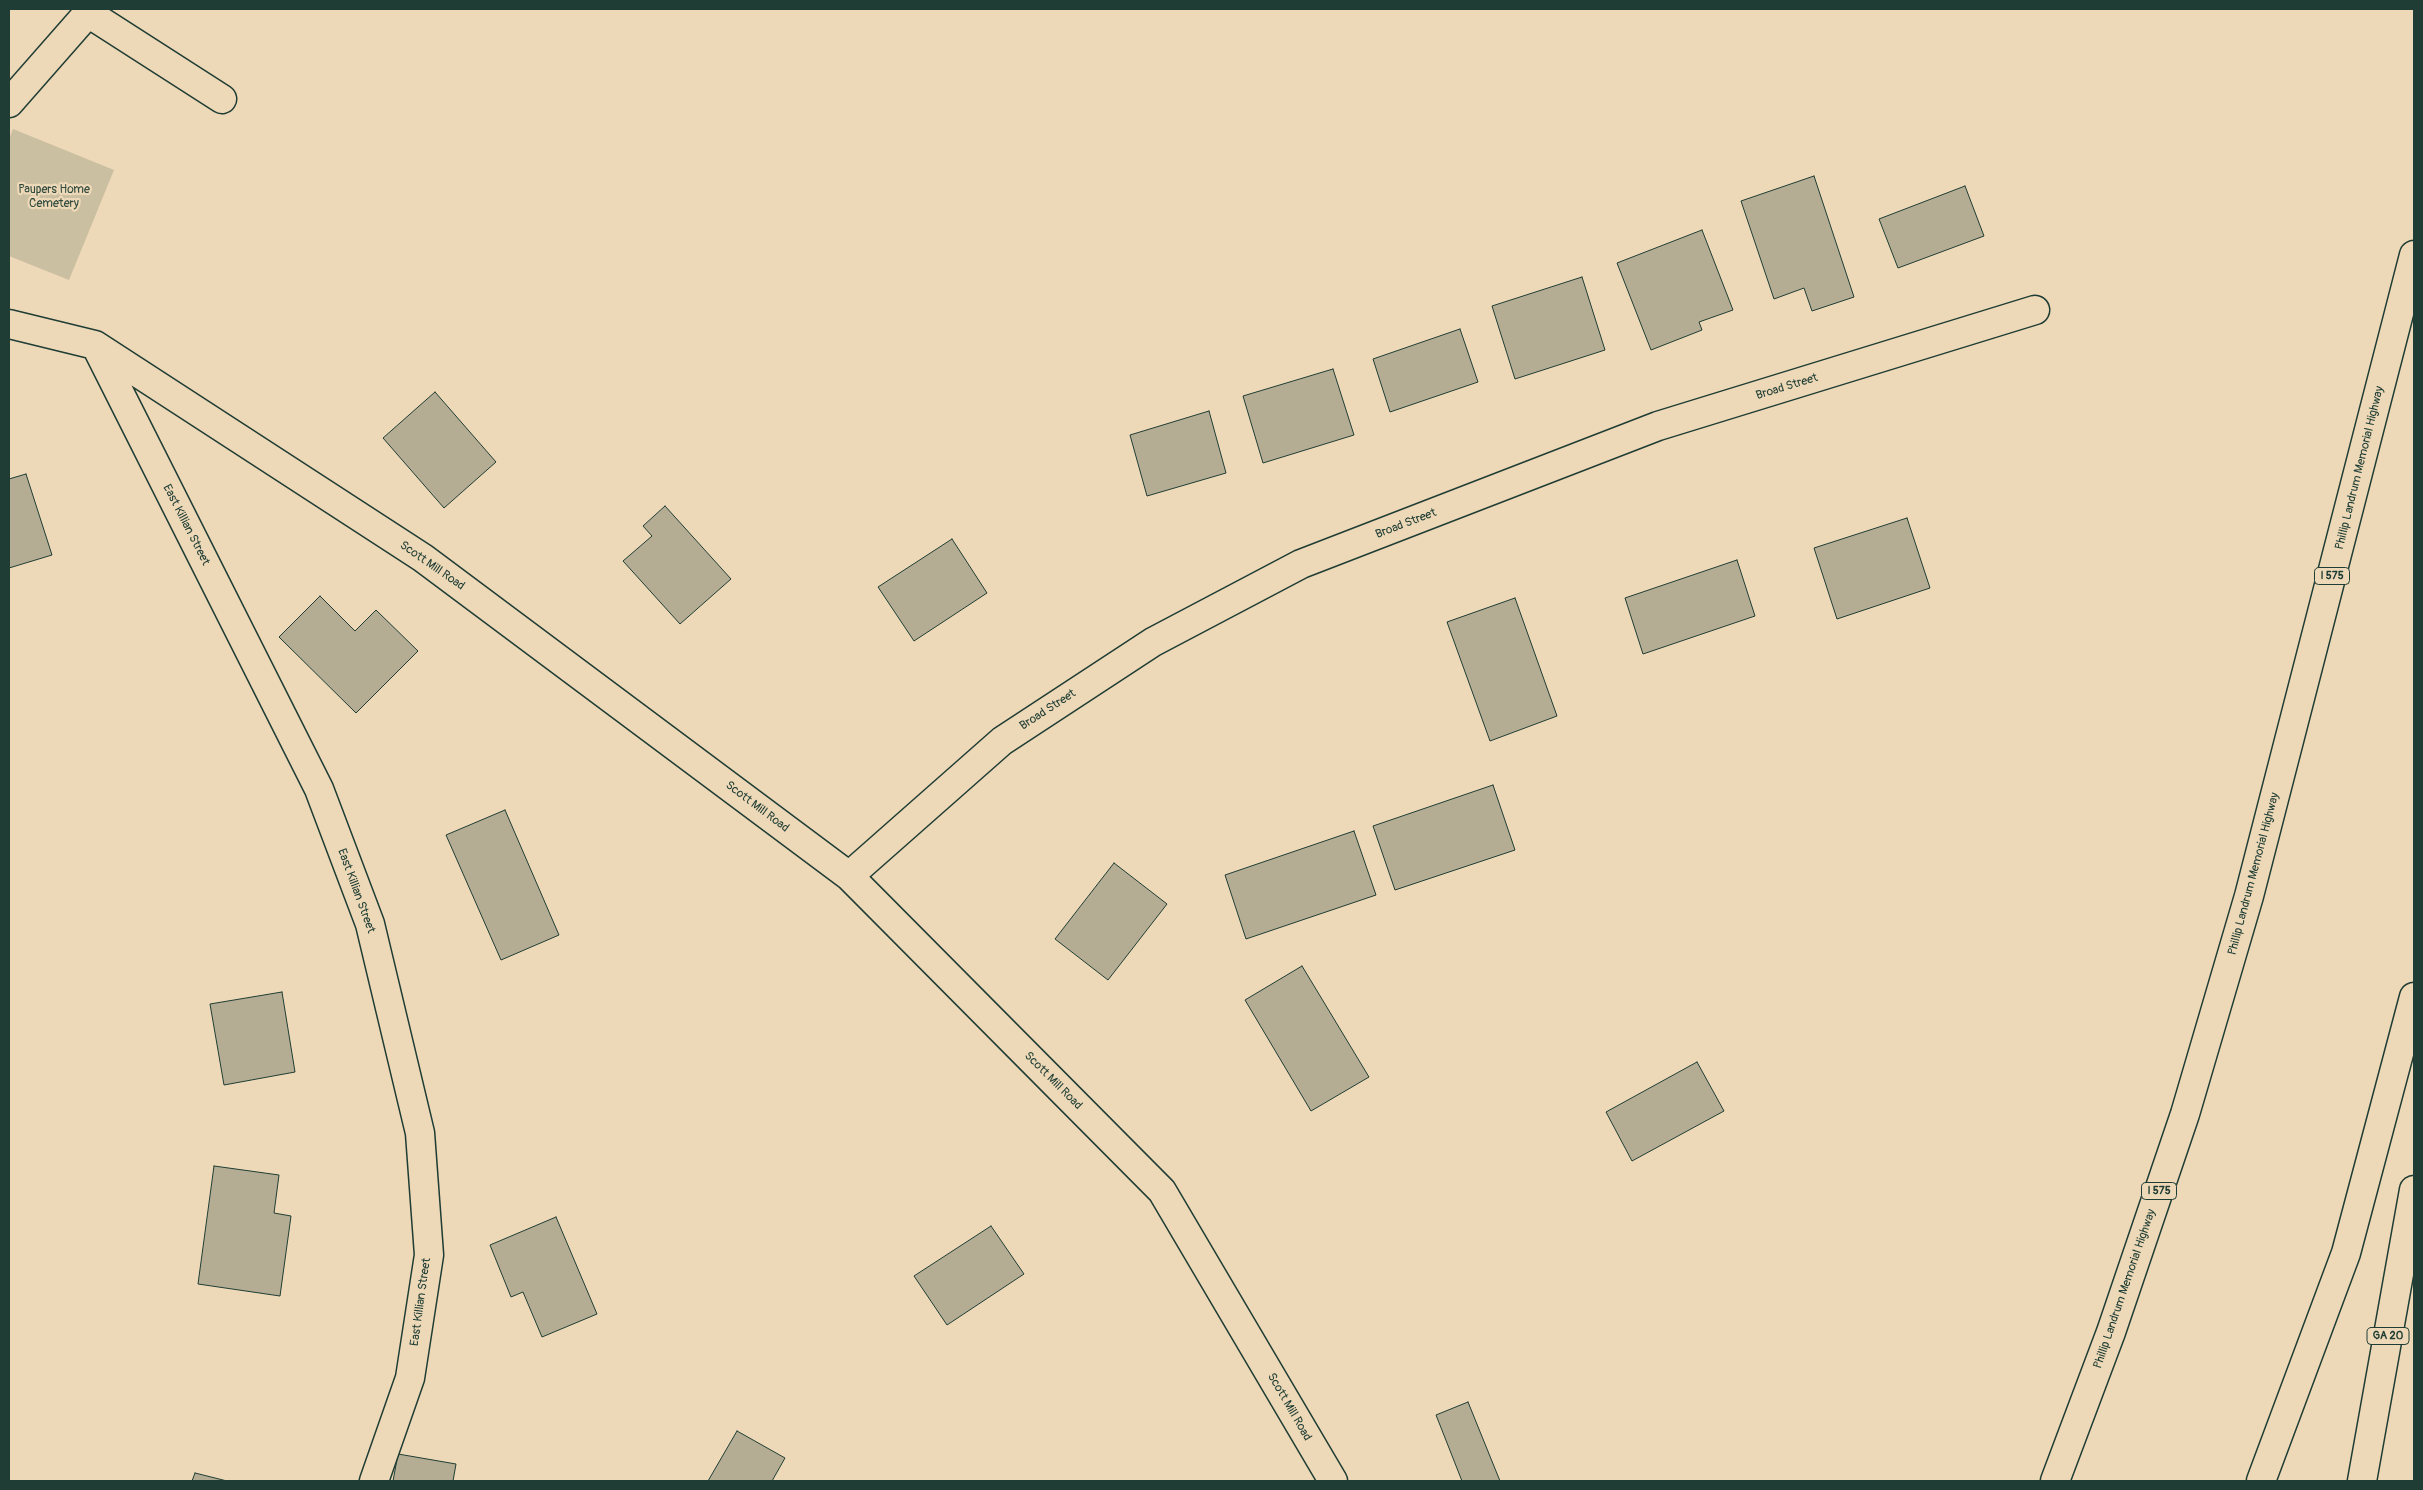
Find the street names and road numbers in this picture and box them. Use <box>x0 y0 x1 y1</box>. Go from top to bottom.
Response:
street label: Broad Street <box>1754 371 1820 403</box>
street label: Phillip Landrum Memorial Highway <box>2333 385 2387 551</box>
street label: East Killian Street <box>159 482 213 568</box>
street label: Broad Street <box>1374 506 1438 542</box>
street label: Scott Mill Road <box>397 538 467 594</box>
road number: I 575 <box>2314 568 2350 584</box>
street label: Broad Street <box>1017 687 1079 733</box>
street label: Scott Mill Road <box>722 778 792 836</box>
street label: Phillip Landrum Memorial Highway <box>2225 791 2283 957</box>
street label: East Killian Street <box>334 847 378 935</box>
street label: Scott Mill Road <box>1021 1049 1085 1113</box>
road number: I 575 <box>2142 1182 2176 1200</box>
street label: Phillip Landrum Memorial Highway <box>2091 1207 2159 1371</box>
street label: East Killian Street <box>408 1257 434 1347</box>
road number: GA 20 <box>2367 1328 2409 1344</box>
street label: Scott Mill Road <box>1264 1371 1314 1443</box>

